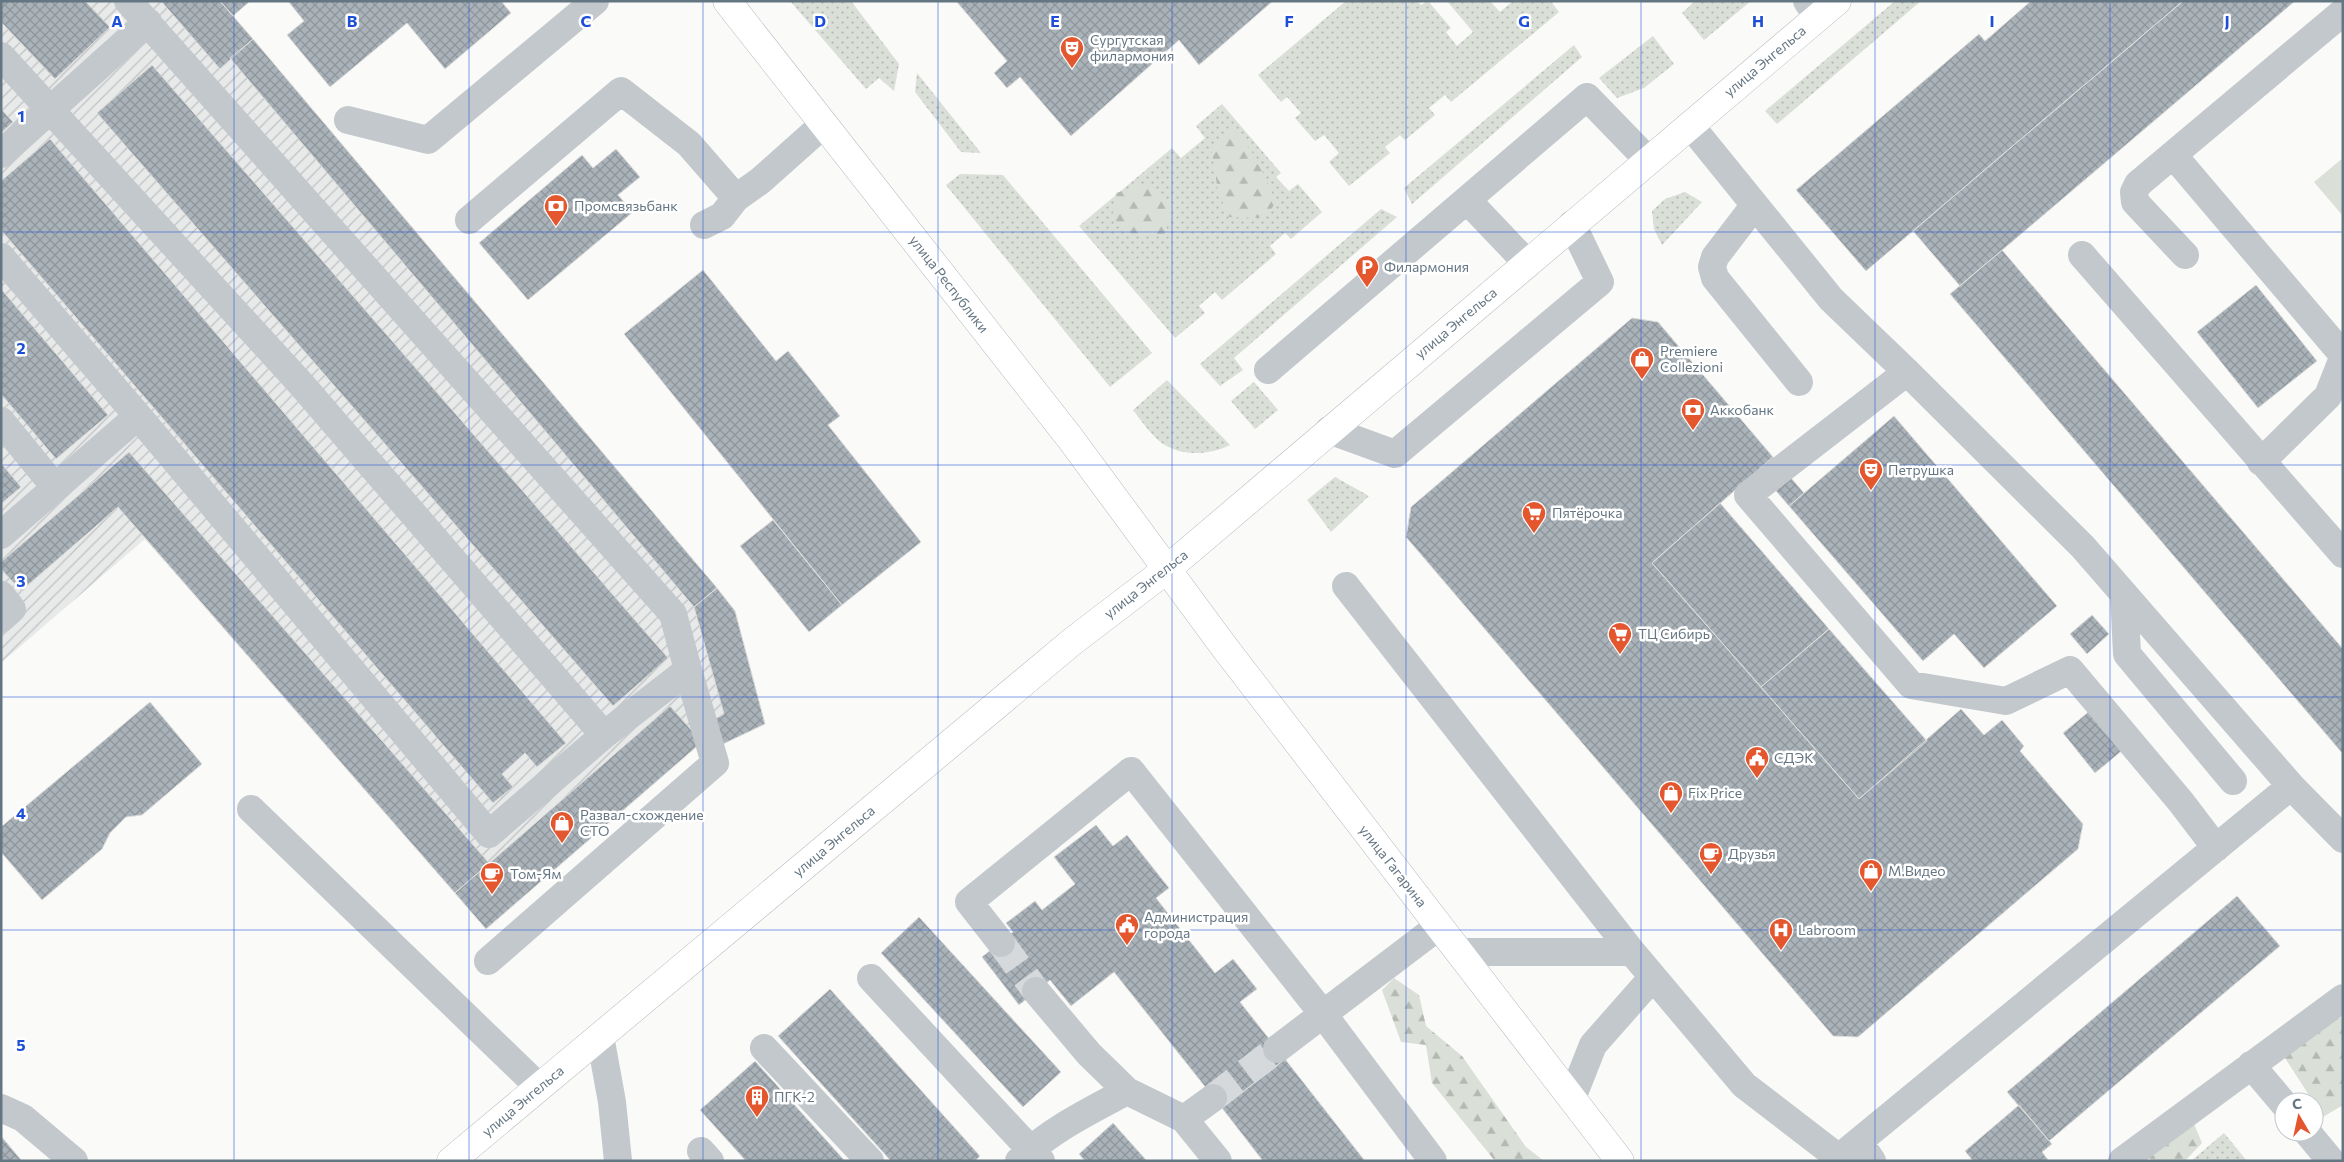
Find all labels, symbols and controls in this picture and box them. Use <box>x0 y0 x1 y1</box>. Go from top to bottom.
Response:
text: A <box>111 11 123 30</box>
text: B <box>347 11 358 30</box>
text: C <box>581 11 592 30</box>
text: D <box>814 11 826 30</box>
text: E <box>1050 11 1060 30</box>
text: F <box>1284 11 1294 30</box>
text: G <box>1518 11 1530 30</box>
text: H <box>1752 11 1764 30</box>
text: I <box>1989 11 1995 30</box>
text: J <box>2224 11 2230 30</box>
street label: улица Энгельса <box>1720 21 1809 100</box>
place label: Сургутская филармония <box>1090 31 1174 64</box>
theatre icon: Сургутская филармония <box>1059 35 1085 69</box>
text: 1 <box>17 106 25 125</box>
bank icon: Промсвязьбанк <box>543 193 569 227</box>
place label: Промсвязьбанк <box>574 197 678 214</box>
street label: улица Республики <box>906 232 993 336</box>
parking icon: Филармония <box>1354 254 1380 288</box>
place label: Филармония <box>1384 258 1469 275</box>
street label: улица Энгельса <box>1411 283 1500 362</box>
text: 2 <box>16 338 26 357</box>
place label: Premiere Collezioni <box>1660 342 1723 375</box>
shop icon: Premiere Collezioni <box>1629 346 1655 380</box>
bank icon: Аккобанк <box>1680 397 1706 431</box>
place label: Аккобанк <box>1710 401 1774 418</box>
theatre icon: Петрушка <box>1858 457 1884 491</box>
place label: Петрушка <box>1888 461 1954 478</box>
supermarket icon: Пятёрочка <box>1521 500 1547 534</box>
place label: Пятёрочка <box>1552 504 1622 521</box>
street label: улица Энгельса <box>1100 546 1191 622</box>
text: 3 <box>16 571 26 590</box>
supermarket icon: ТЦ Сибирь <box>1607 621 1633 655</box>
place label: ТЦ Сибирь <box>1638 625 1710 642</box>
public building icon: СДЭК <box>1744 745 1770 779</box>
place label: СДЭК <box>1774 749 1814 766</box>
shop icon: Fix Price <box>1658 780 1684 814</box>
place label: Fix Price <box>1688 784 1742 801</box>
street label: улица Энгельса <box>789 801 878 880</box>
text: 4 <box>16 803 26 822</box>
place label: Развал-схождение СТО <box>580 806 704 839</box>
shop icon: Развал-схождение СТО <box>549 810 575 844</box>
street label: улица Гагарина <box>1356 821 1431 910</box>
cafe icon: Друзья <box>1698 841 1724 875</box>
place label: Друзья <box>1728 845 1776 862</box>
shop icon: М.Видео <box>1858 858 1884 892</box>
cafe icon: Том-Ям <box>479 861 505 895</box>
place label: М.Видео <box>1888 862 1946 879</box>
place label: Том-Ям <box>510 865 561 882</box>
place label: Администрация города <box>1144 908 1248 941</box>
public building icon: Администрация города <box>1114 912 1140 946</box>
hospital icon: Labroom <box>1768 917 1794 951</box>
place label: Labroom <box>1798 921 1856 938</box>
text: 5 <box>16 1035 26 1054</box>
street label: улица Энгельса <box>478 1061 567 1140</box>
building icon: ПГК-2 <box>744 1084 770 1118</box>
place label: ПГК-2 <box>774 1088 815 1105</box>
north arrow <box>2274 1092 2324 1142</box>
text: С <box>2291 1095 2303 1113</box>

